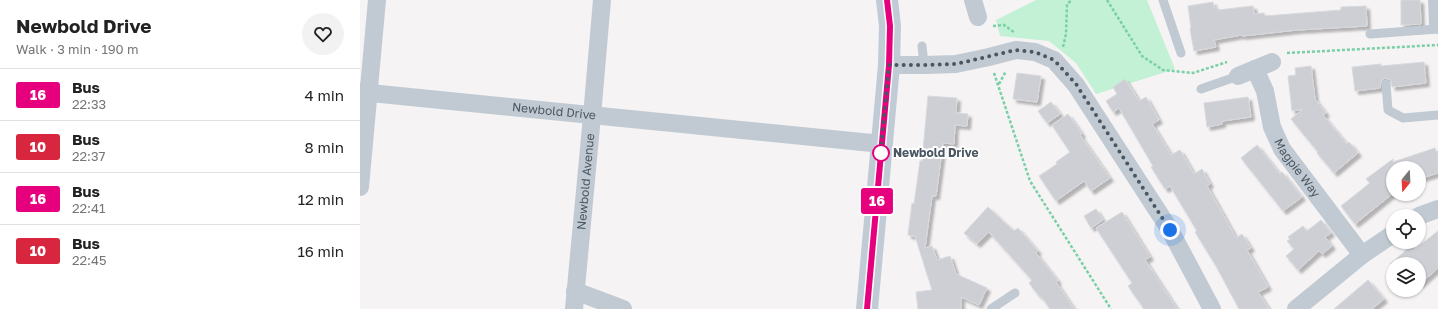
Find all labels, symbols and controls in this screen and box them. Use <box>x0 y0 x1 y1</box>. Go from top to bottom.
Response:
button: heart <box>302 13 344 55</box>
text: Newbold Drive <box>16 14 152 37</box>
text: Walk · 3 min · 190 m <box>16 41 138 57</box>
text: Bus <box>72 78 100 96</box>
text: 16 <box>30 86 46 103</box>
text: 4 min <box>305 86 344 104</box>
text: 22:33 <box>72 96 106 112</box>
street label: Newbold Drive <box>511 99 597 122</box>
text: Bus <box>72 130 100 148</box>
street label: Newbold Avenue <box>573 133 597 230</box>
street label: Magpie Way <box>1271 136 1324 200</box>
text: 10 <box>30 138 46 155</box>
text: 8 min <box>305 138 344 156</box>
marker: Newbold Drive <box>872 144 890 162</box>
place label: Newbold Drive <box>893 145 979 160</box>
text: 22:37 <box>72 148 105 164</box>
north arrow <box>1386 161 1426 201</box>
map controls <box>1386 161 1426 297</box>
text: Bus <box>72 182 100 200</box>
line badge: 16 <box>859 188 895 214</box>
text: 16 <box>30 190 46 207</box>
text: 12 min <box>298 190 344 208</box>
text: 16 <box>869 192 885 209</box>
text: 22:41 <box>72 200 105 216</box>
button: locate <box>1386 209 1426 249</box>
your location <box>1160 220 1180 240</box>
text: Bus <box>72 234 100 252</box>
text: 10 <box>30 242 46 259</box>
text: 16 min <box>297 242 344 260</box>
text: 22:45 <box>72 252 106 268</box>
button: layers <box>1386 257 1426 297</box>

